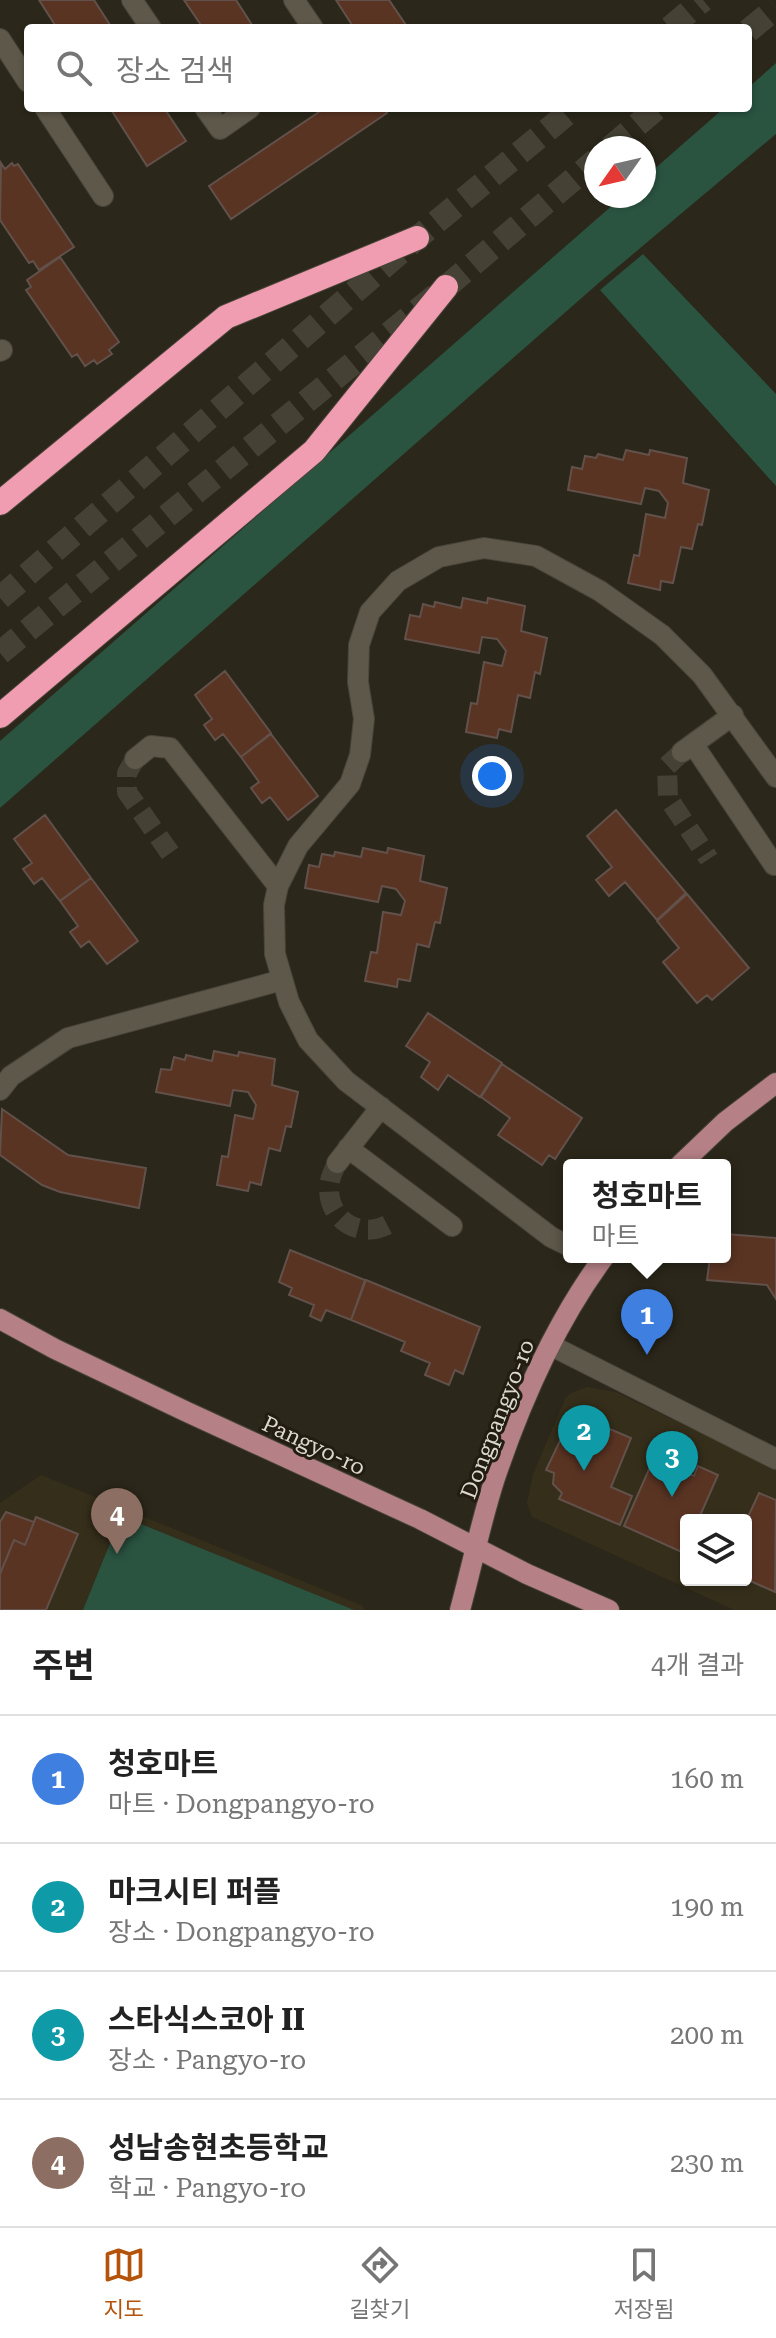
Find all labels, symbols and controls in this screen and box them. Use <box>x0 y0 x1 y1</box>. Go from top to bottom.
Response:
search box <box>24 24 752 112</box>
icon: search <box>52 46 96 90</box>
text: 장소 검색 <box>116 53 234 88</box>
north arrow <box>584 136 656 208</box>
your location <box>472 756 512 796</box>
popup <box>563 1159 731 1263</box>
text: 청호마트 <box>592 1178 702 1213</box>
text: 마트 <box>592 1221 640 1251</box>
pin: 1 <box>621 1289 673 1355</box>
street label: Dongpangyo-ro <box>456 1336 539 1502</box>
pin: 2 <box>558 1405 610 1471</box>
street label: Pangyo-ro <box>258 1411 369 1480</box>
pin: 3 <box>646 1431 698 1497</box>
pin: 4 <box>91 1488 143 1554</box>
map controls <box>680 1514 752 1586</box>
button: layers <box>680 1514 752 1586</box>
text: 주변 <box>32 1645 95 1685</box>
text: 4개 결과 <box>651 1650 744 1680</box>
text: 청호마트 <box>108 1746 218 1781</box>
text: 1 <box>51 1764 65 1794</box>
text: 160 m <box>670 1764 744 1794</box>
text: 마트 · Dongpangyo-ro <box>108 1789 375 1819</box>
text: 마크시티 퍼플 <box>108 1874 281 1909</box>
text: 2 <box>51 1892 65 1922</box>
text: 190 m <box>670 1892 744 1922</box>
text: 장소 · Dongpangyo-ro <box>108 1917 375 1947</box>
text: 스타식스코아 II <box>108 2002 305 2037</box>
text: 3 <box>51 2020 65 2050</box>
text: 200 m <box>670 2020 744 2050</box>
text: 장소 · Pangyo-ro <box>108 2045 306 2075</box>
text: 성남송현초등학교 <box>108 2130 329 2165</box>
text: 4 <box>51 2148 65 2178</box>
text: 230 m <box>670 2148 744 2178</box>
text: 학교 · Pangyo-ro <box>108 2173 306 2203</box>
tab: 지도 <box>102 2243 146 2323</box>
tab: 길찾기 <box>349 2243 410 2323</box>
tab: 저장됨 <box>613 2243 674 2323</box>

